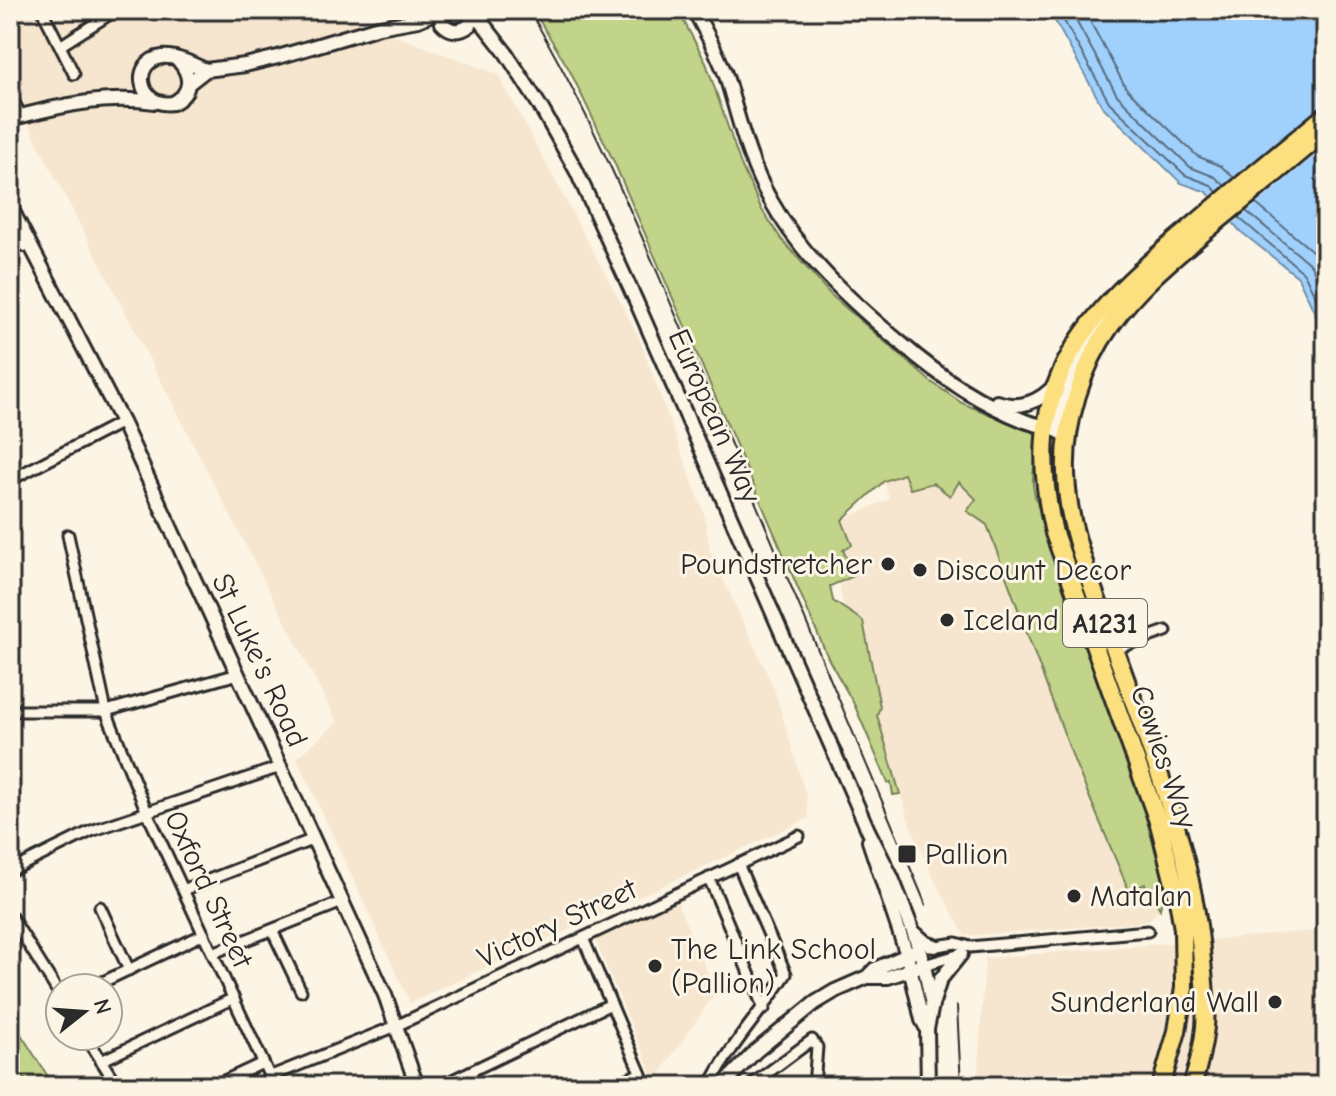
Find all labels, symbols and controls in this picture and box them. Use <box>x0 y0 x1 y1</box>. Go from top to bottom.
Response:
street label: European Way <box>661 324 769 509</box>
place label: Poundstretcher <box>680 547 872 582</box>
place label: Discount Decor <box>936 553 1131 588</box>
marker: Poundstretcher <box>879 555 897 573</box>
marker: Discount Decor <box>911 561 929 579</box>
street label: St Luke's Road <box>204 568 315 752</box>
road number: A1231 <box>1063 599 1147 647</box>
place label: Iceland <box>963 603 1059 638</box>
marker: Iceland <box>938 611 956 629</box>
street label: Cowies Way <box>1123 681 1205 834</box>
street label: Oxford Street <box>157 805 261 975</box>
place label: Pallion <box>925 837 1008 872</box>
marker: Pallion <box>896 843 918 865</box>
street label: Victory Street <box>472 871 644 976</box>
place label: Matalan <box>1090 879 1192 914</box>
marker: Matalan <box>1065 887 1083 905</box>
place label: The Link School (Pallion) <box>671 932 876 1001</box>
marker: The Link School (Pallion) <box>646 957 664 975</box>
north arrow <box>44 972 124 1052</box>
place label: Sunderland Wall <box>1051 985 1259 1020</box>
marker: Sunderland Wall <box>1266 993 1284 1011</box>
text: N <box>88 996 117 1017</box>

